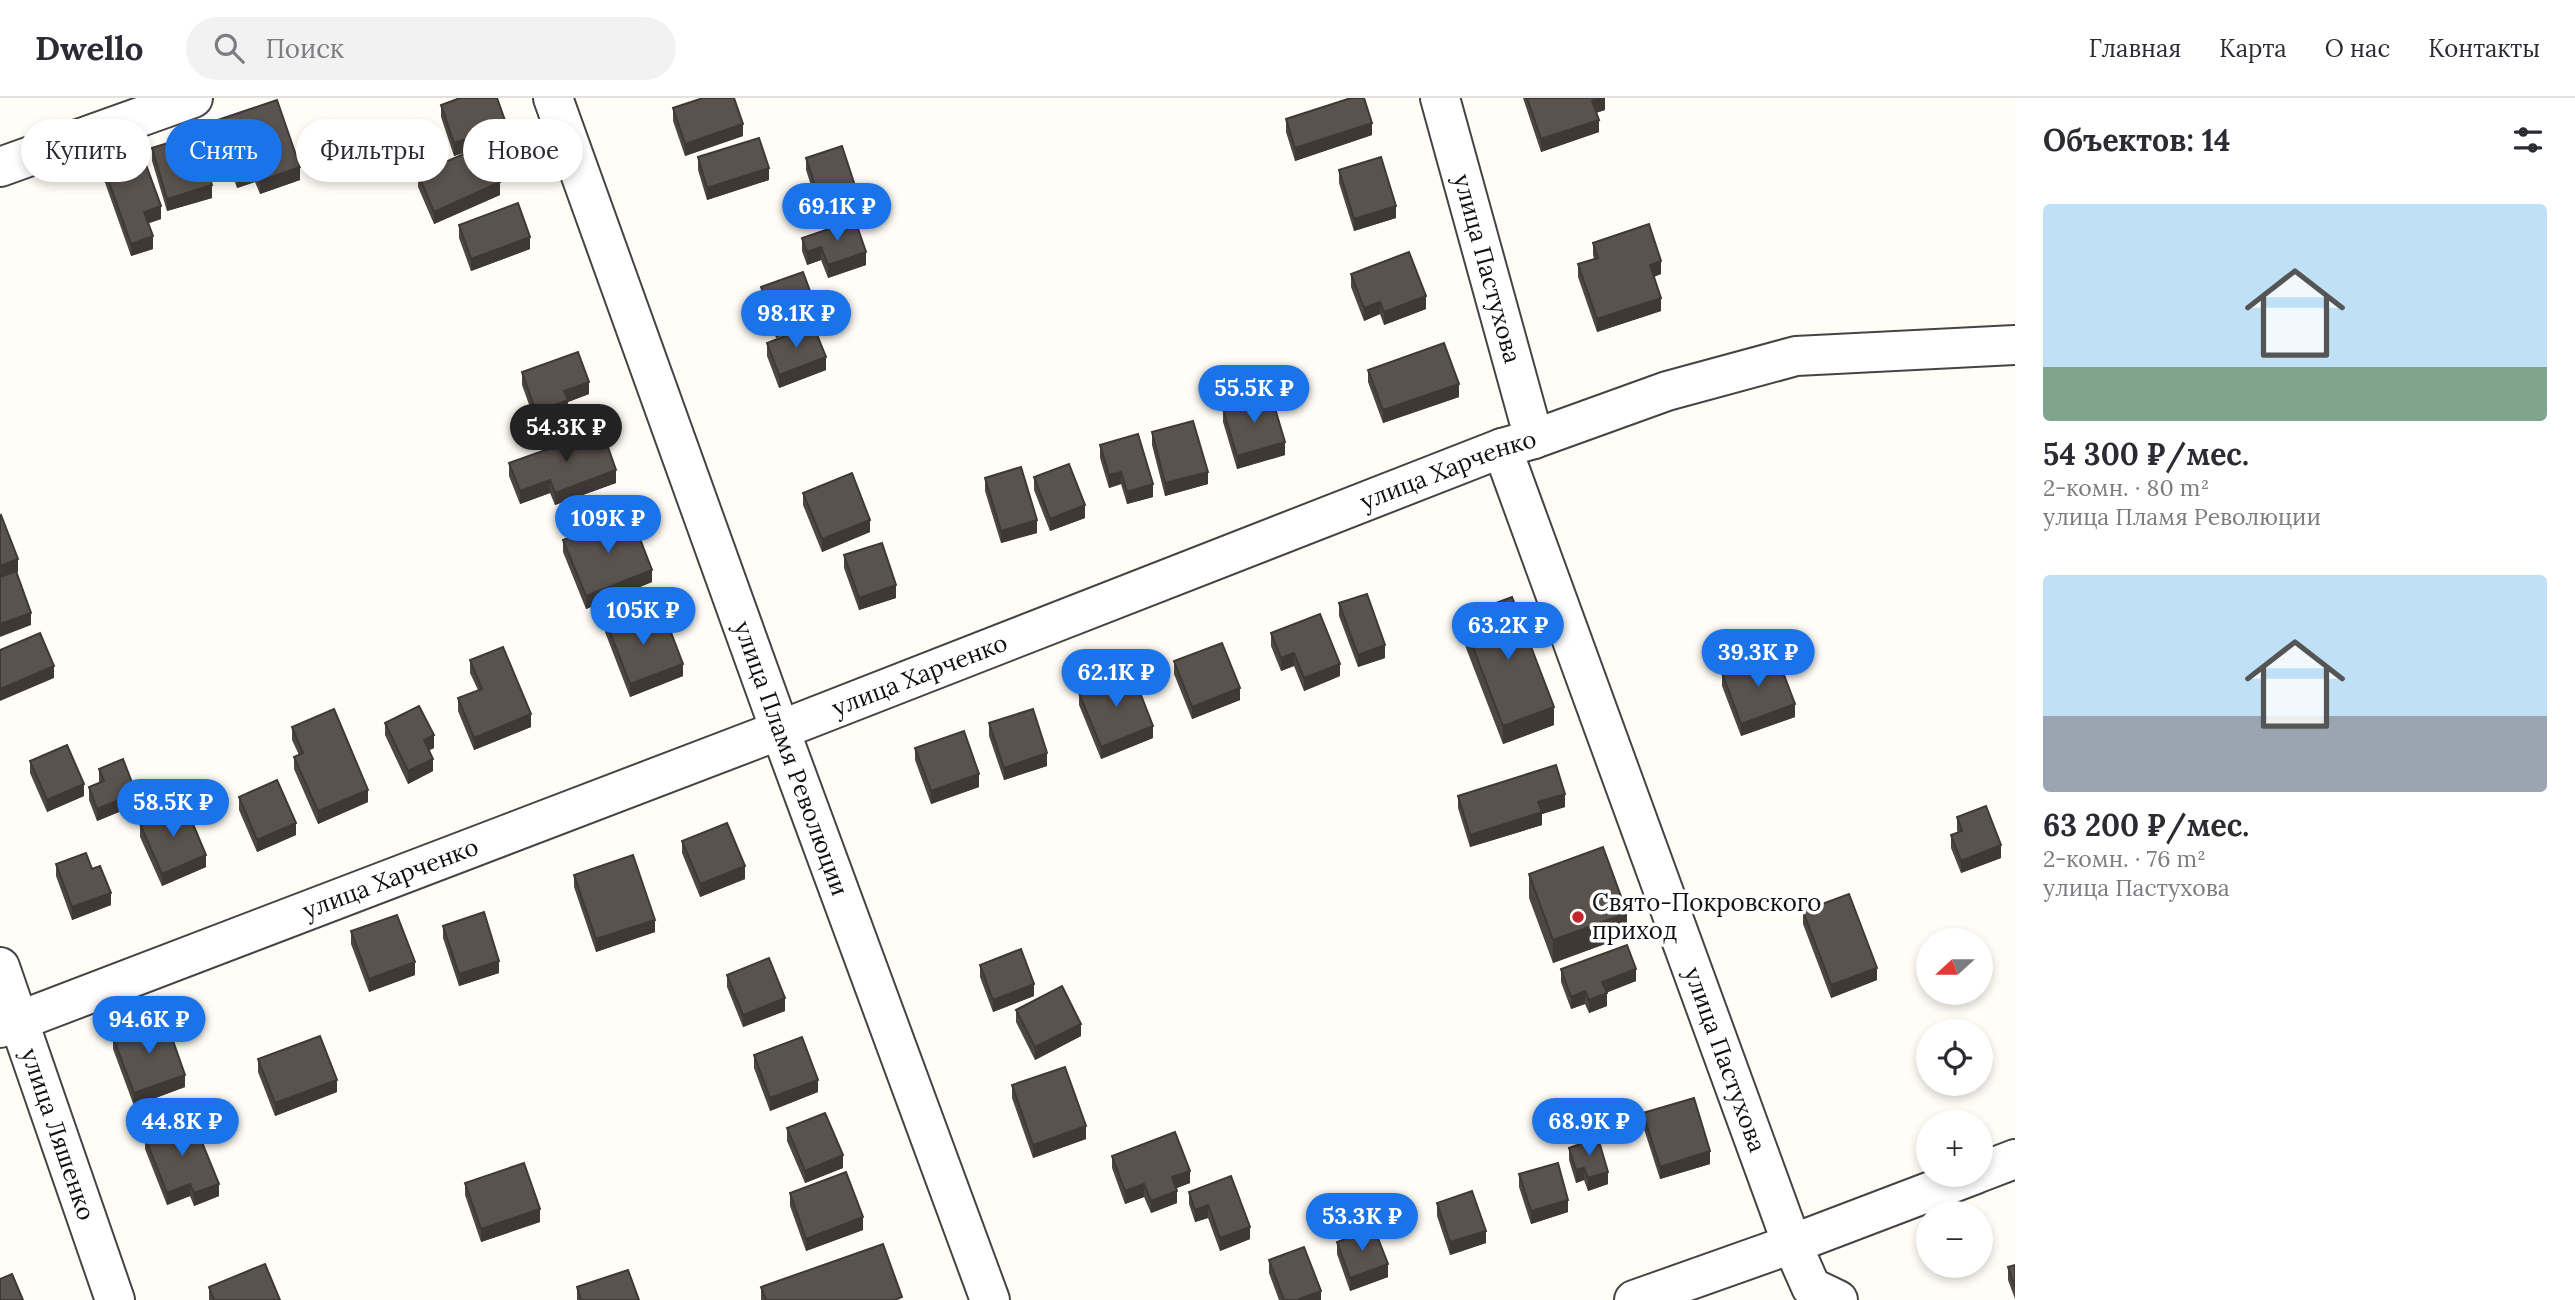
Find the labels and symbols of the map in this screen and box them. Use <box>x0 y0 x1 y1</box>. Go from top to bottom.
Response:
street label: улица Пастухова <box>1447 170 1528 367</box>
pin: 69.1K ₽ <box>772 184 902 243</box>
pin: 98.1K ₽ <box>731 290 861 350</box>
pin: 55.5K ₽ <box>1189 366 1319 425</box>
pin: 54.3K ₽ <box>501 404 631 464</box>
street label: улица Харченко <box>1356 423 1540 517</box>
pin: 109K ₽ <box>551 496 665 555</box>
pin: 105K ₽ <box>586 588 700 647</box>
pin: 63.2K ₽ <box>1443 602 1573 662</box>
street label: улица Пламя Революции <box>727 617 856 900</box>
street label: улица Харченко <box>827 627 1012 723</box>
pin: 39.3K ₽ <box>1693 630 1823 689</box>
pin: 62.1K ₽ <box>1051 650 1181 709</box>
pin: 58.5K ₽ <box>108 780 238 839</box>
street label: улица Харченко <box>298 831 483 926</box>
place label: Свято-Покровского приход <box>1592 887 1821 946</box>
marker: Свято-Покровского приход <box>1570 909 1586 925</box>
north arrow <box>1916 928 1993 1004</box>
street label: улица Пастухова <box>1677 963 1773 1156</box>
pin: 94.6K ₽ <box>84 996 214 1056</box>
street label: улица Ляшенко <box>14 1044 102 1224</box>
pin: 44.8K ₽ <box>117 1098 247 1158</box>
pin: 68.9K ₽ <box>1524 1098 1654 1158</box>
pin: 53.3K ₽ <box>1297 1194 1427 1253</box>

